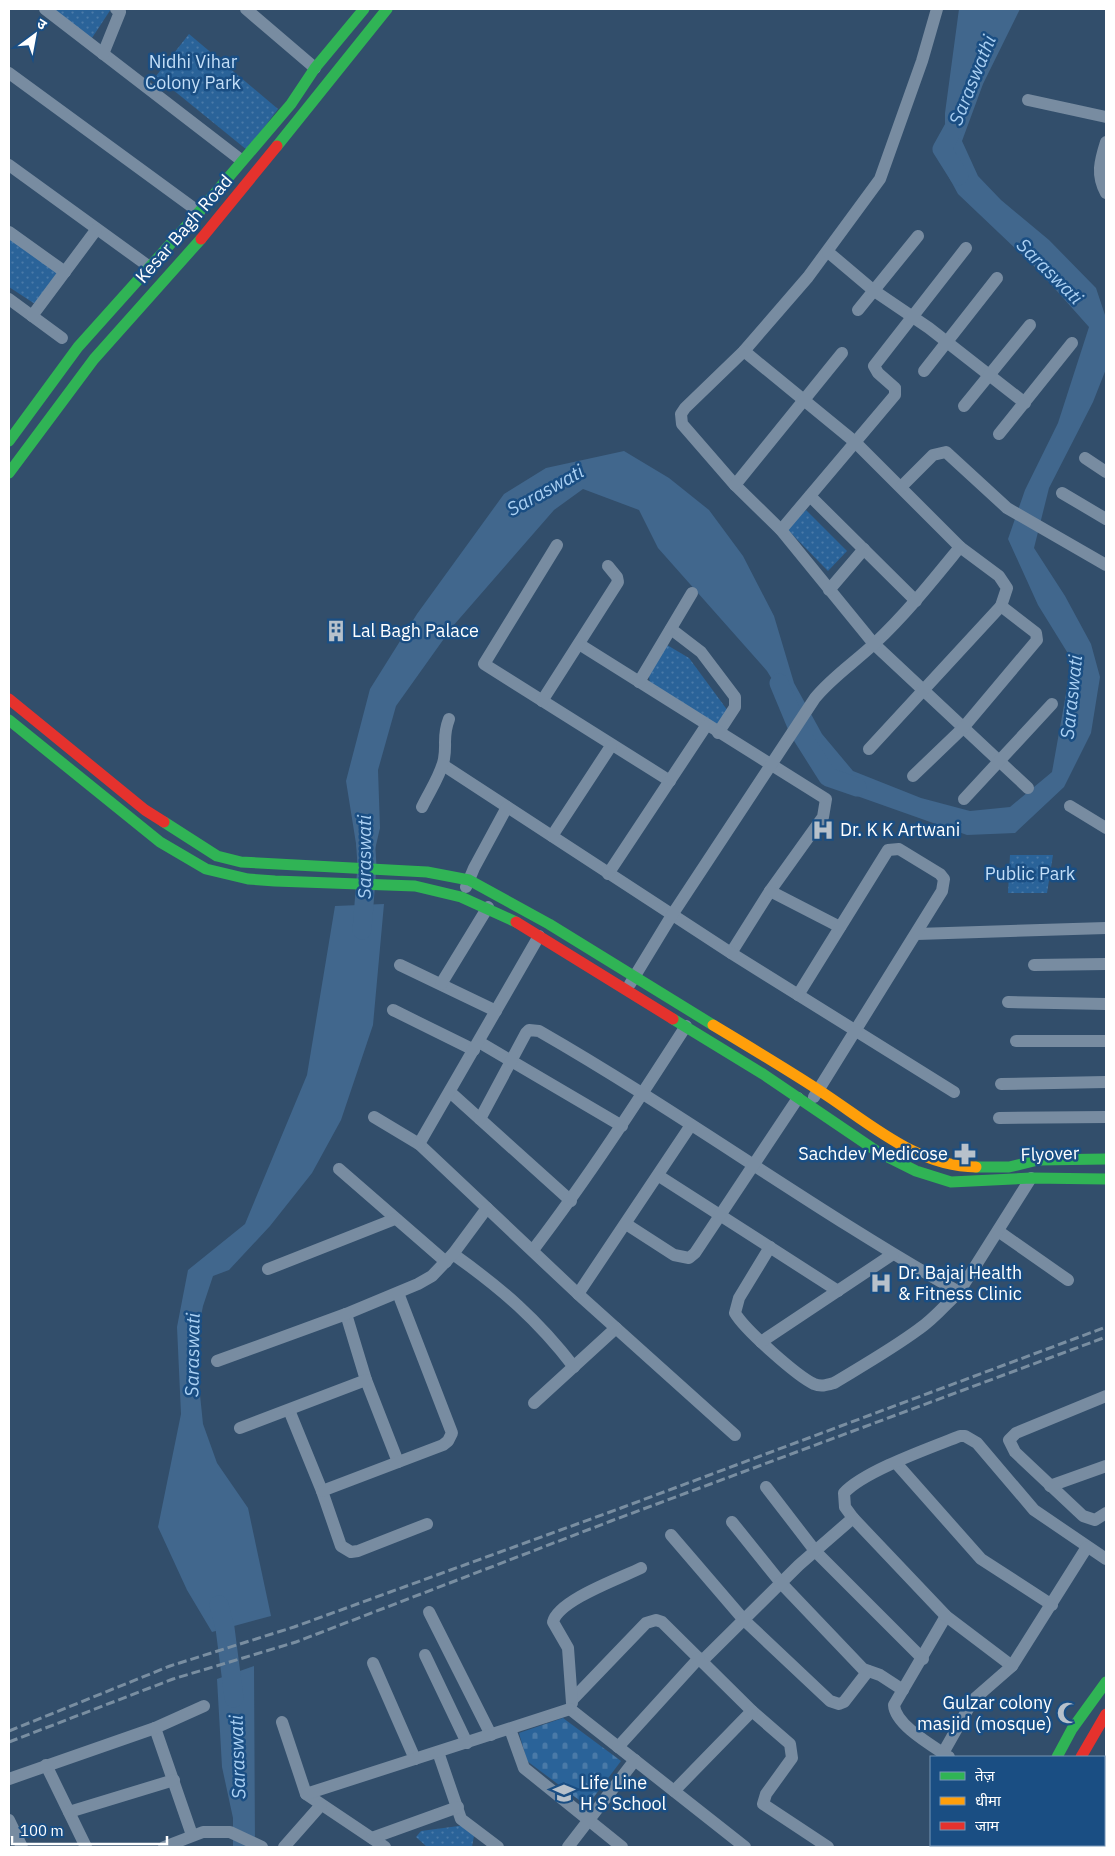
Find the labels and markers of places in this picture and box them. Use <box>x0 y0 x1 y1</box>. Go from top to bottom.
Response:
building icon: Lal Bagh Palace <box>323 618 349 644</box>
place label: Lal Bagh Palace <box>352 619 479 642</box>
hospital icon: Dr. K K Artwani <box>810 817 836 843</box>
place label: Dr. K K Artwani <box>840 818 960 841</box>
pharmacy icon: Sachdev Medicose <box>952 1141 978 1167</box>
place label: Sachdev Medicose <box>798 1142 948 1165</box>
place label: Dr. Bajaj Health & Fitness Clinic <box>898 1261 1022 1305</box>
hospital icon: Dr. Bajaj Health & Fitness Clinic <box>868 1270 894 1296</box>
place label: Gulzar colony masjid (mosque) <box>917 1691 1052 1735</box>
mosque icon: Gulzar colony masjid (mosque) <box>1055 1700 1081 1726</box>
place label: Life Line H S School <box>580 1771 667 1815</box>
school or university icon: Life Line H S School <box>551 1780 577 1806</box>

